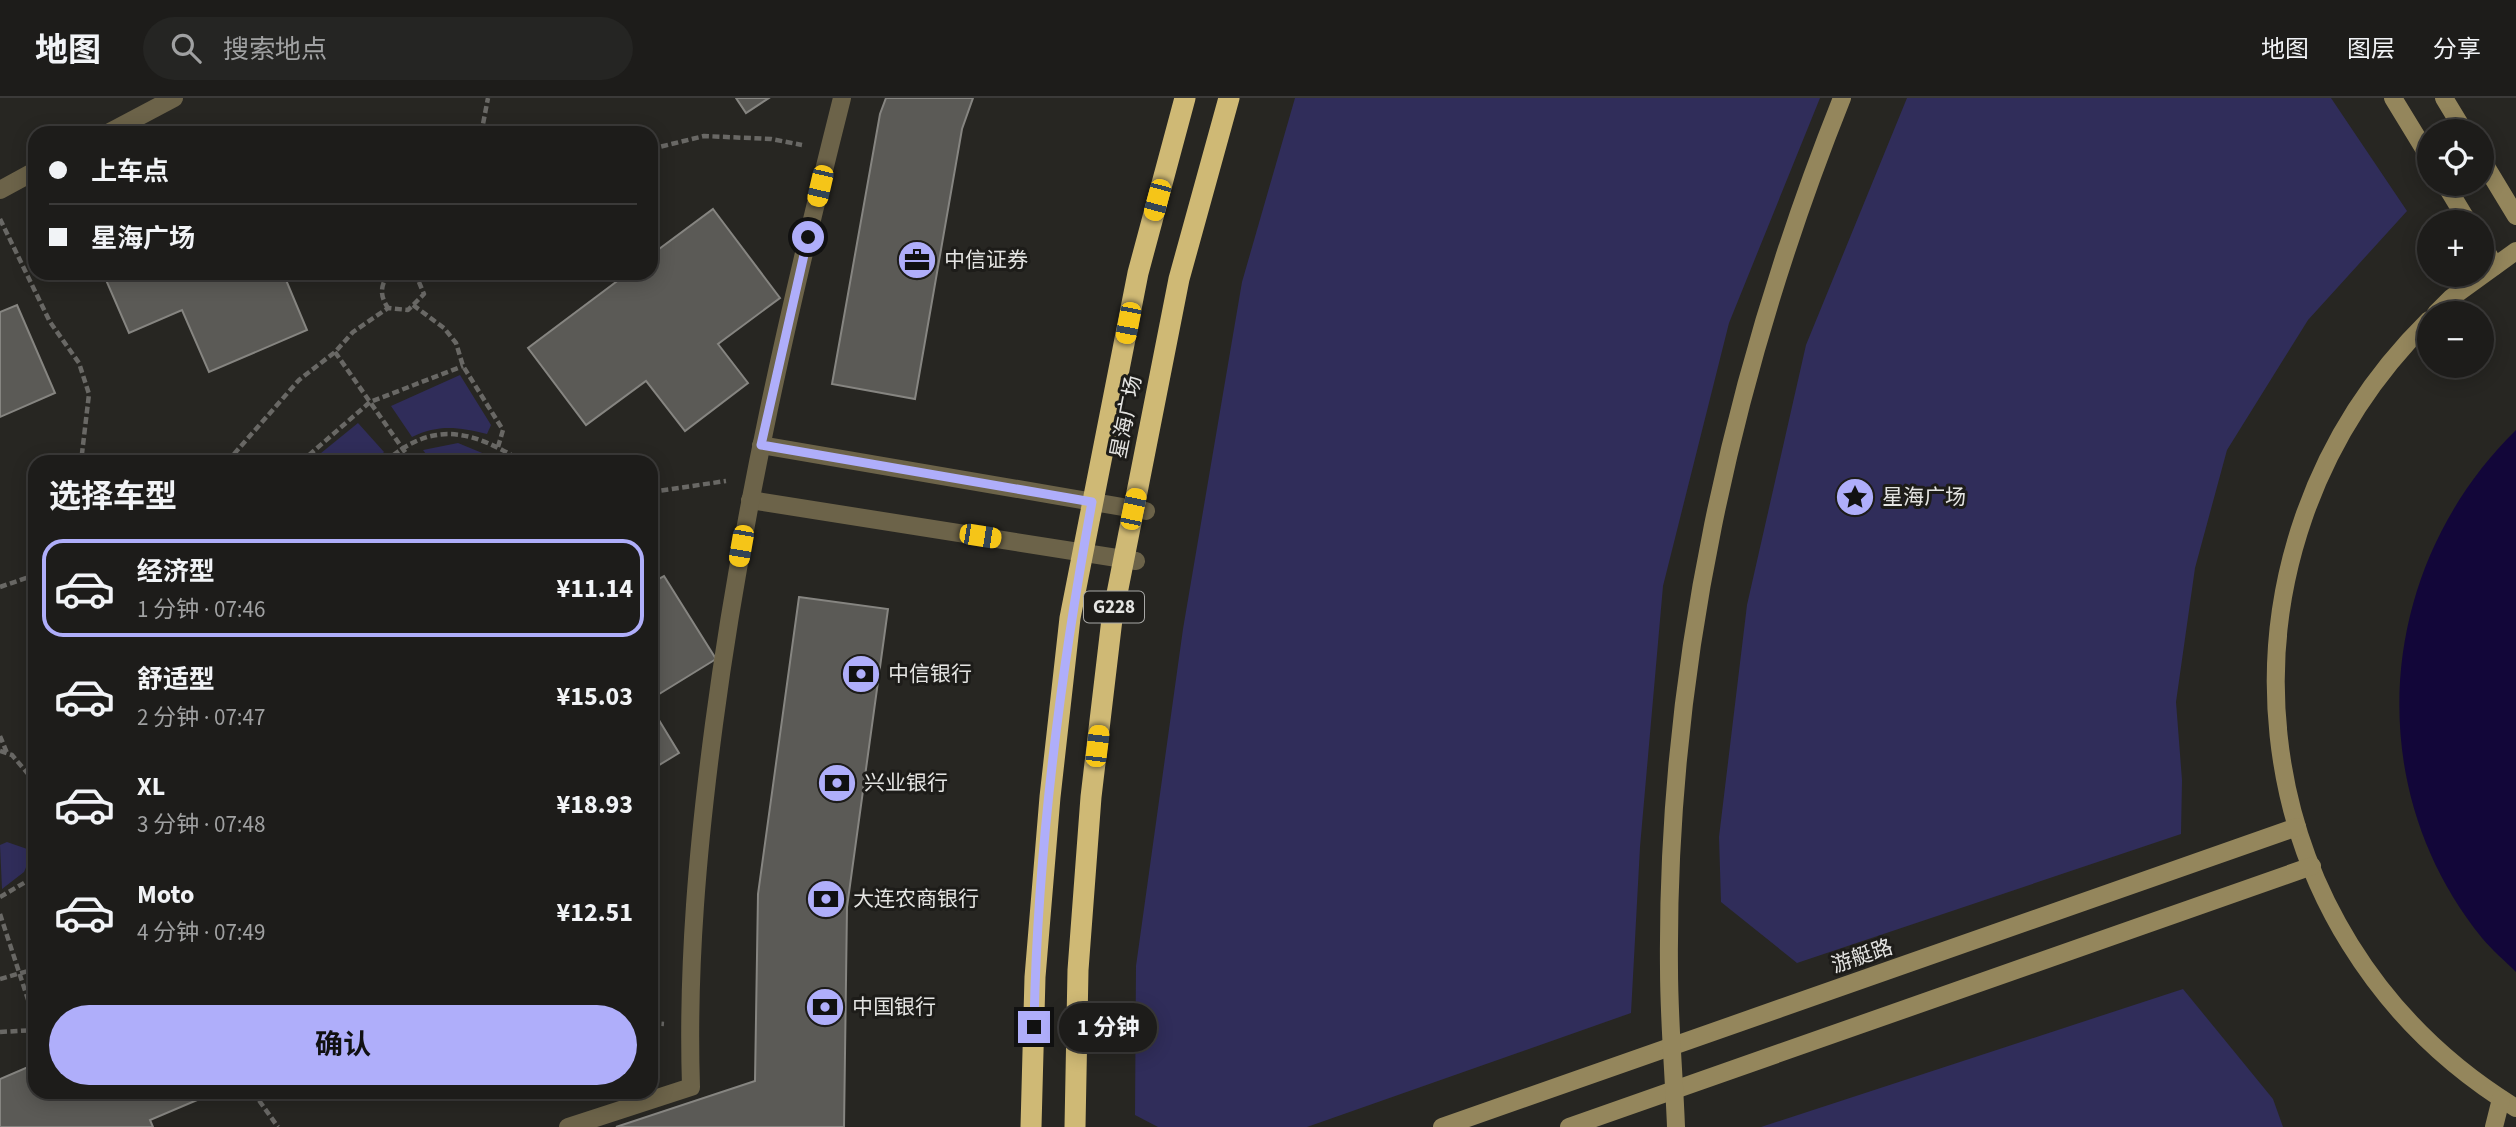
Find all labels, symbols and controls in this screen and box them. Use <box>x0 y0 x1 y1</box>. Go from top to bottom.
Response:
search box <box>143 17 633 80</box>
text: 地图 <box>35 27 101 74</box>
icon: search <box>167 29 205 67</box>
text: 搜索地点 <box>223 31 327 68</box>
text: 地图 <box>2261 32 2309 67</box>
text: 图层 <box>2347 32 2395 67</box>
text: 分享 <box>2433 32 2481 67</box>
map controls <box>2417 119 2494 378</box>
button: locate <box>2417 119 2494 196</box>
text: 上车点 <box>91 153 169 190</box>
car <box>806 163 835 209</box>
car <box>1142 177 1173 223</box>
button: + <box>2417 210 2494 287</box>
text: 星海广场 <box>91 220 195 257</box>
route start <box>792 221 824 253</box>
office icon: 中信证券 <box>896 239 938 281</box>
place label: 中信证券 <box>944 245 1028 275</box>
car <box>1114 300 1143 346</box>
button: − <box>2417 301 2494 378</box>
street label: 星海广场 <box>1103 373 1149 461</box>
text: 选择车型 <box>49 474 177 520</box>
place icon: 星海广场 <box>1834 476 1876 518</box>
place label: 星海广场 <box>1882 482 1966 512</box>
car <box>1119 486 1148 532</box>
car <box>958 522 1003 550</box>
car <box>728 523 755 569</box>
text: 经济型 <box>137 553 215 590</box>
icon: car <box>53 557 116 620</box>
text: ¥11.14 <box>557 570 633 607</box>
road number: G228 <box>1084 592 1144 622</box>
text: 1 分钟 · 07:46 <box>137 593 265 626</box>
bank icon: 中信银行 <box>840 653 882 695</box>
place label: 中信银行 <box>888 659 972 689</box>
text: 舒适型 <box>137 661 215 698</box>
icon: car <box>53 665 116 728</box>
text: ¥15.03 <box>557 678 633 715</box>
text: 2 分钟 · 07:47 <box>137 701 265 734</box>
car <box>1085 724 1110 768</box>
bank icon: 兴业银行 <box>816 762 858 804</box>
text: XL <box>137 768 165 805</box>
place label: 兴业银行 <box>864 768 948 798</box>
icon: car <box>53 773 116 836</box>
text: ¥18.93 <box>557 786 633 823</box>
text: 3 分钟 · 07:48 <box>137 808 265 841</box>
text: Moto <box>137 876 194 913</box>
bank icon: 大连农商银行 <box>805 878 847 920</box>
icon: car <box>53 881 116 944</box>
place label: 大连农商银行 <box>853 884 979 914</box>
text: ¥12.51 <box>557 894 633 931</box>
text: 4 分钟 · 07:49 <box>137 916 265 949</box>
street label: 游艇路 <box>1827 932 1897 980</box>
bank icon: 中国银行 <box>804 986 846 1028</box>
place label: 中国银行 <box>852 992 936 1022</box>
callout: 1 分钟 <box>1058 1002 1156 1052</box>
button: 确认 <box>49 1005 637 1085</box>
route end <box>1018 1011 1050 1043</box>
text: 1 分钟 <box>1077 1011 1139 1044</box>

